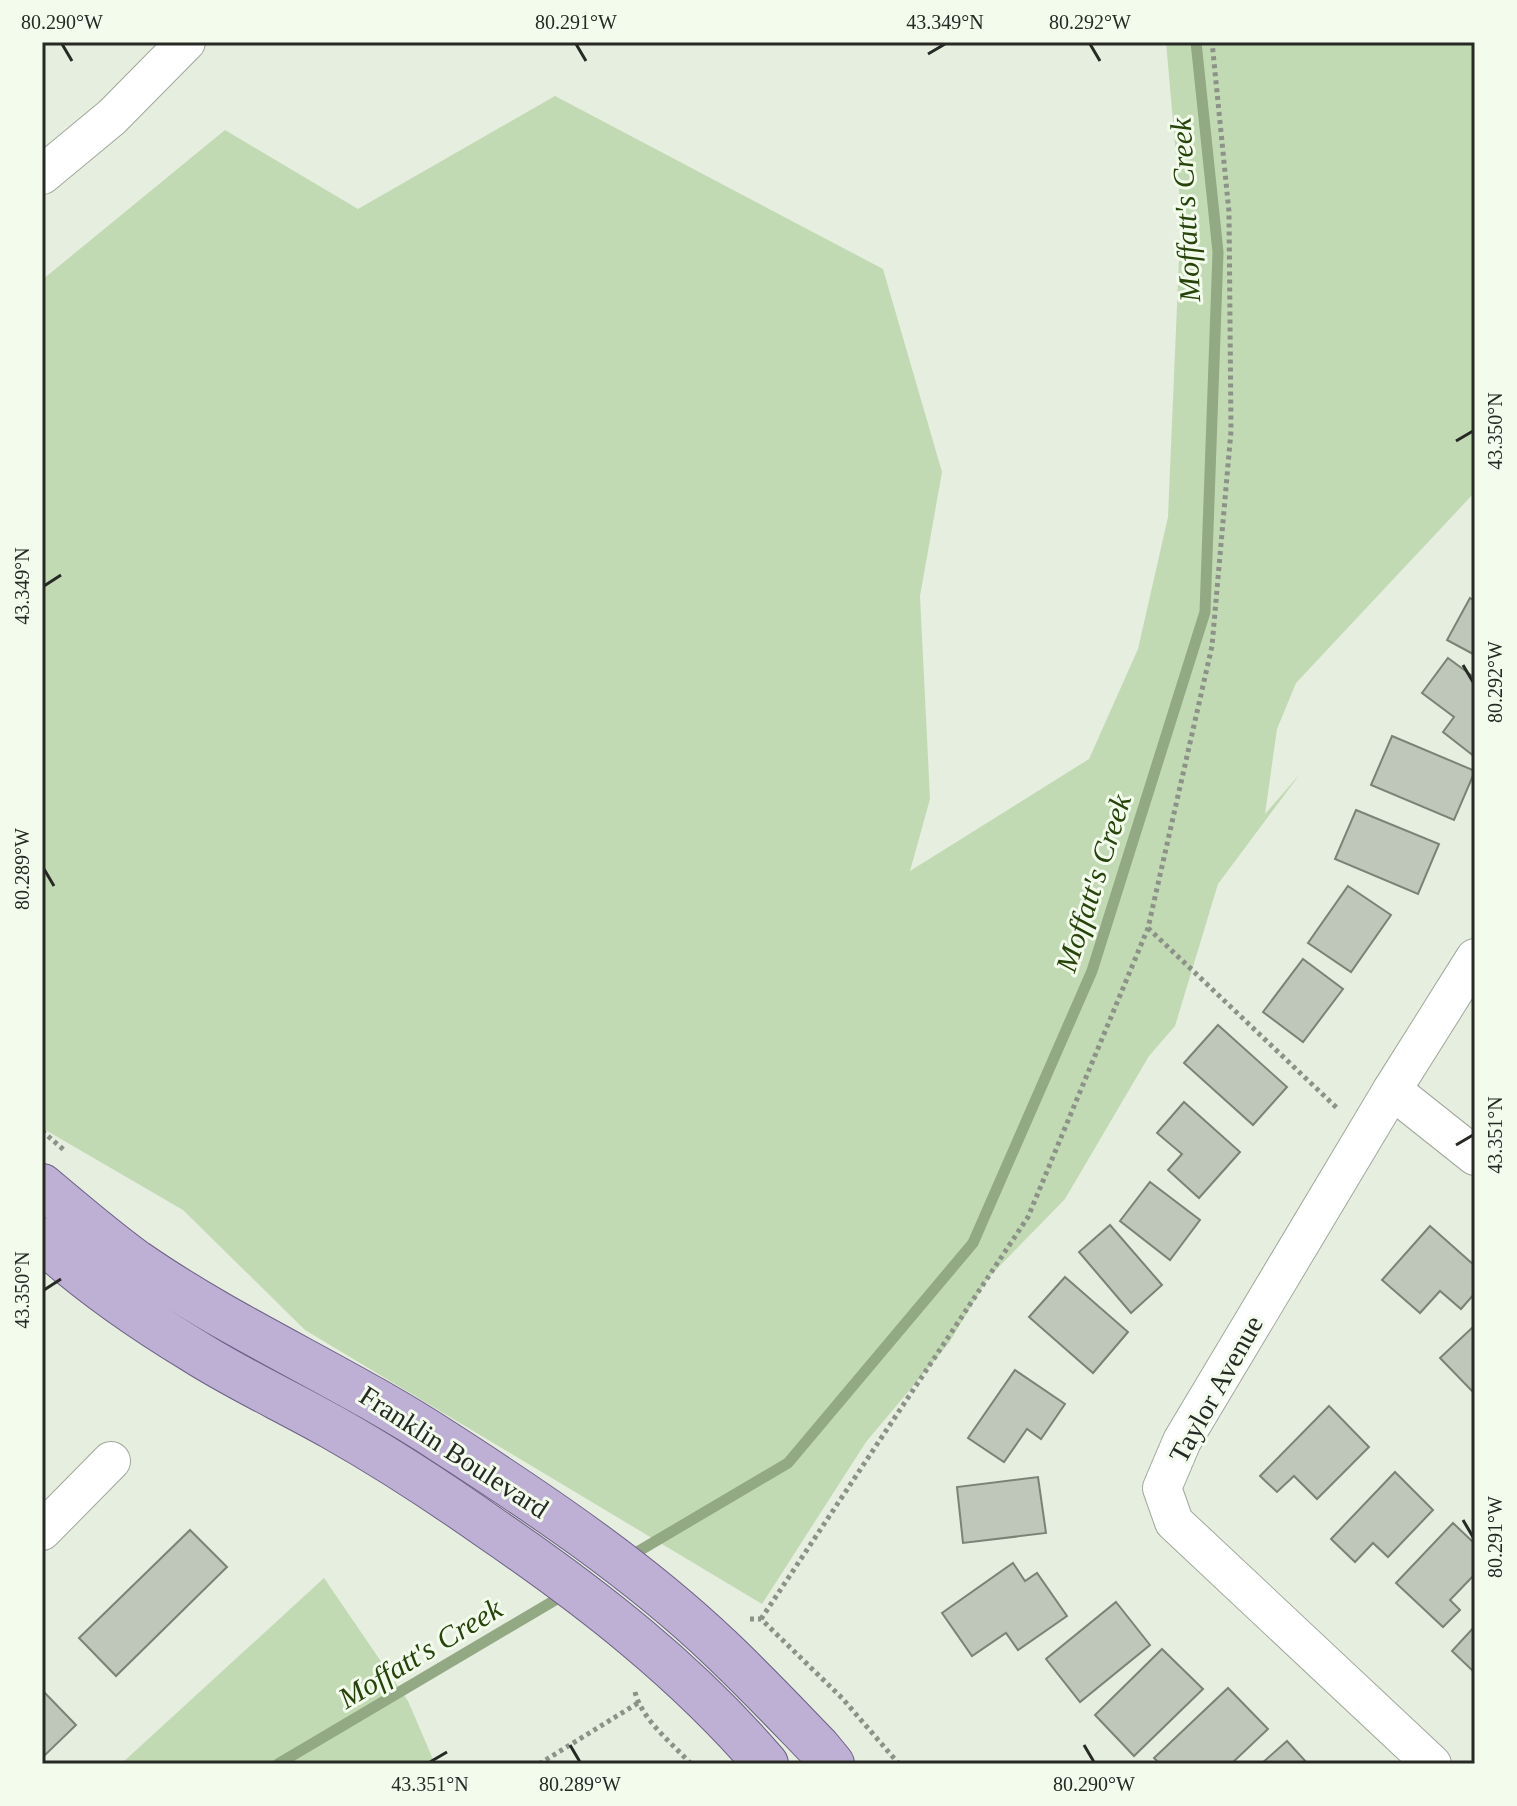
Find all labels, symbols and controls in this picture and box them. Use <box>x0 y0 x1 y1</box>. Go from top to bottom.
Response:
text: 80.290°W <box>21 11 103 33</box>
text: 80.291°W <box>535 11 617 33</box>
text: 43.349°N <box>906 11 984 33</box>
text: 80.292°W <box>1049 11 1131 33</box>
water label: Moffatt's Creek <box>1164 116 1206 304</box>
text: 43.350°N <box>1484 392 1506 470</box>
text: 43.349°N <box>11 547 33 625</box>
text: 80.292°W <box>1484 641 1506 723</box>
water label: Moffatt's Creek <box>1048 790 1137 977</box>
text: 80.289°W <box>11 828 33 910</box>
text: 43.351°N <box>1484 1096 1506 1174</box>
text: 43.350°N <box>11 1251 33 1329</box>
street label: Taylor Avenue <box>1163 1310 1269 1468</box>
street label: Franklin Boulevard <box>354 1379 554 1525</box>
text: 80.291°W <box>1484 1496 1506 1578</box>
water label: Moffatt's Creek <box>332 1591 508 1715</box>
text: 43.351°N <box>391 1773 469 1795</box>
text: 80.289°W <box>539 1773 621 1795</box>
text: 80.290°W <box>1053 1773 1135 1795</box>

